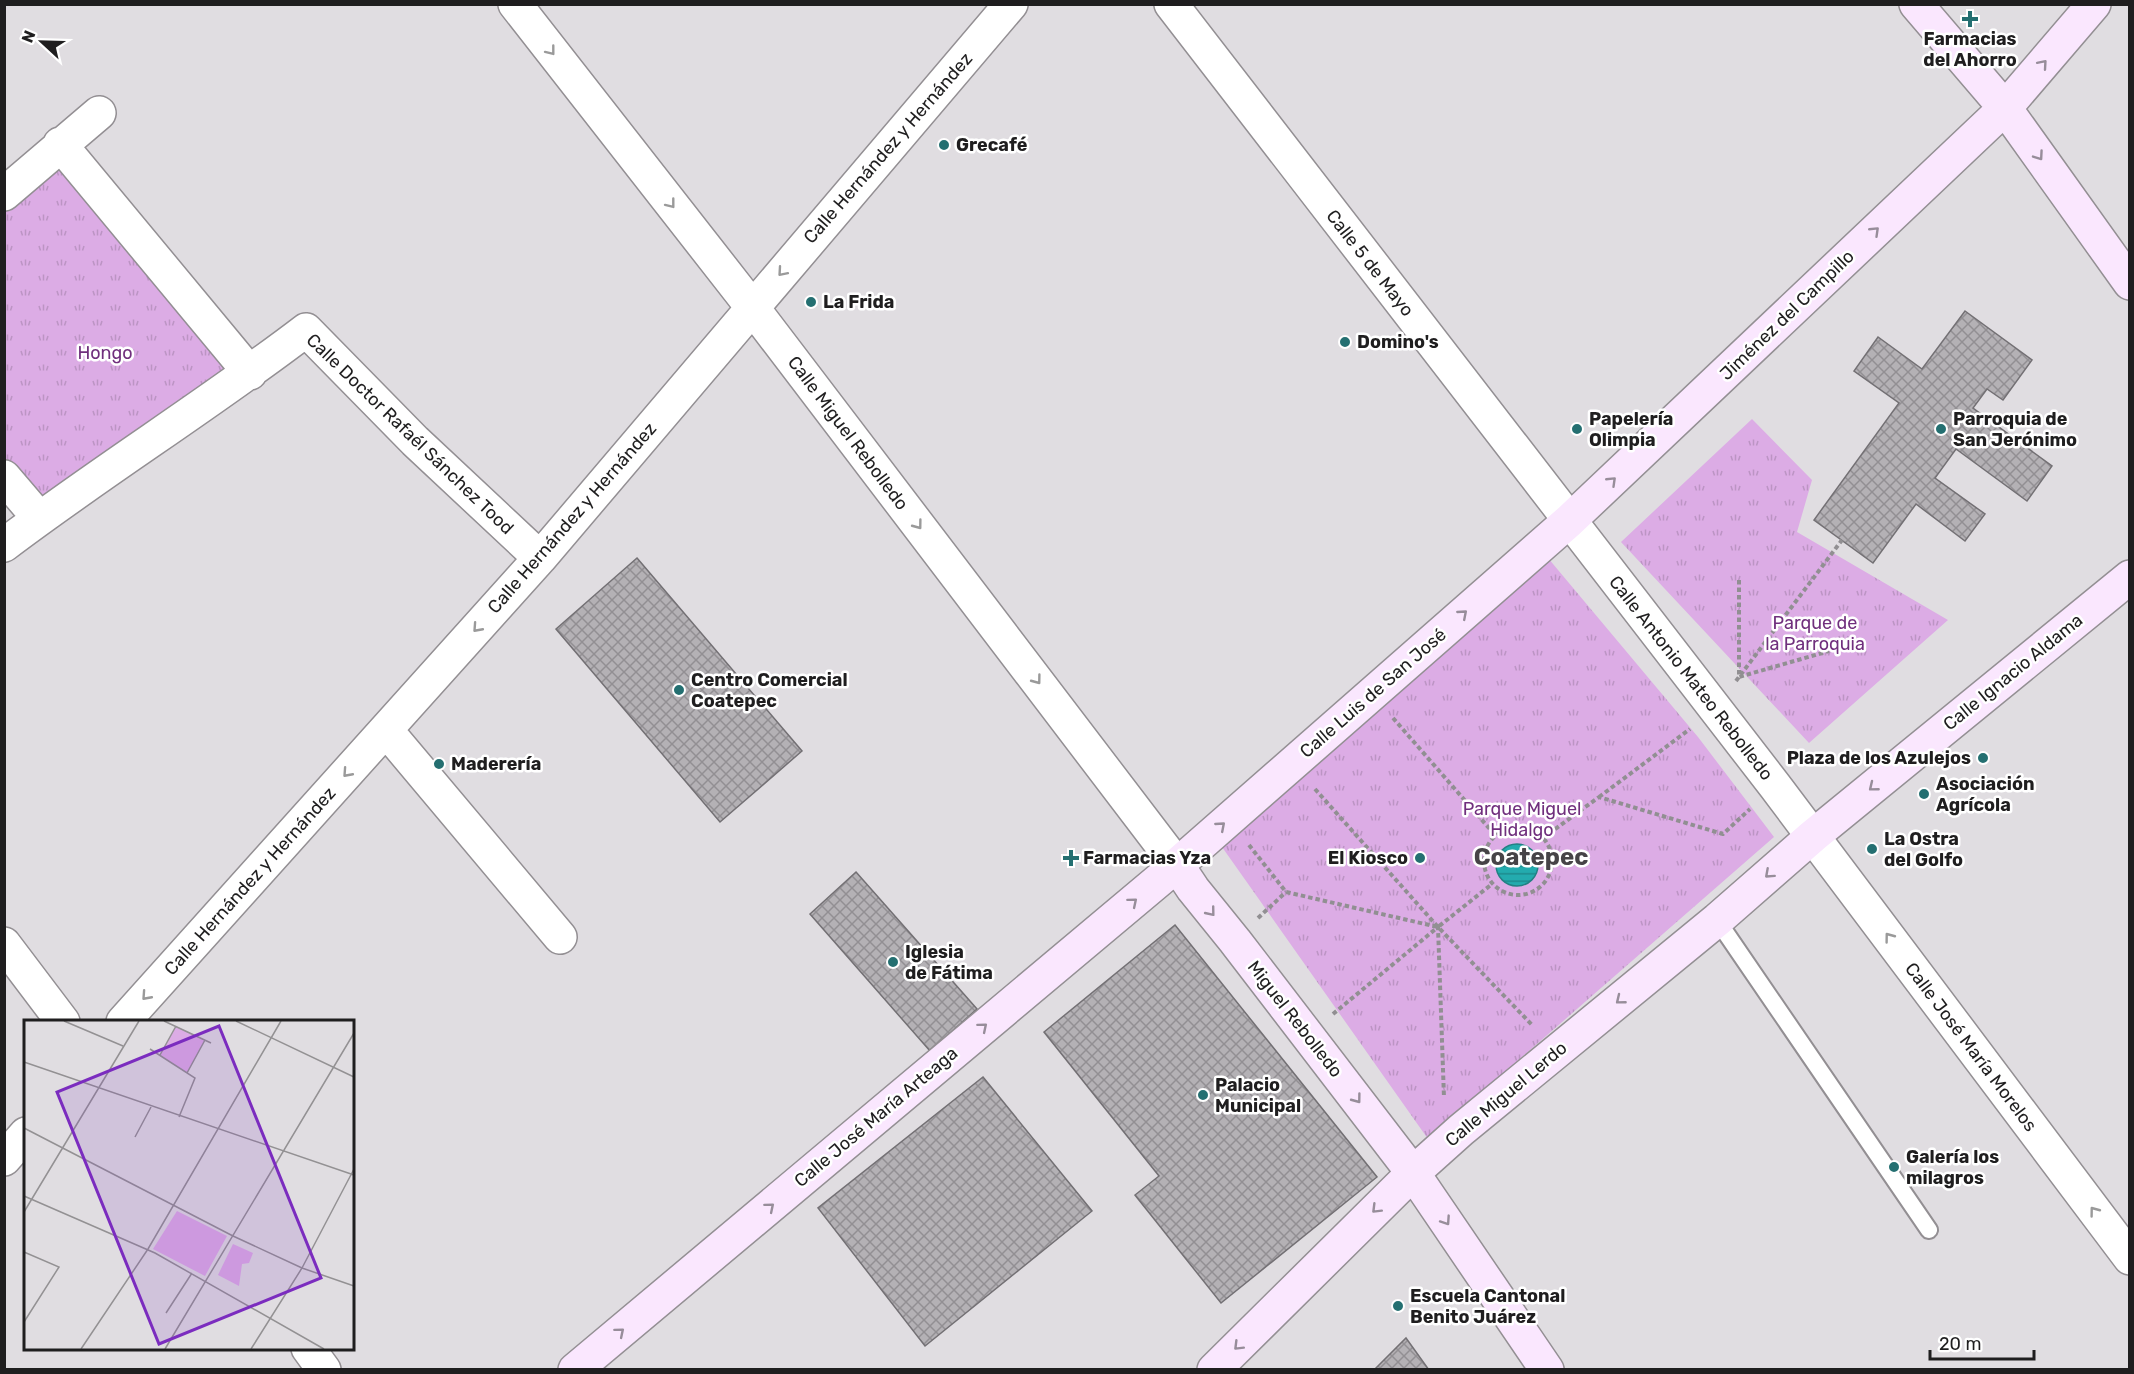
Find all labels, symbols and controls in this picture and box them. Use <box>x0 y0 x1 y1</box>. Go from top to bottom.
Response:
north arrow <box>12 12 72 72</box>
marker: Farmacias del Ahorro <box>1963 12 1977 26</box>
text: N <box>18 28 40 45</box>
place label: Farmacias del Ahorro <box>1923 28 2017 71</box>
one-way arrow <box>543 44 554 55</box>
street label: Calle Hernández y Hernández <box>799 48 977 248</box>
one-way arrow <box>2036 60 2047 71</box>
place label: Grecafé <box>956 134 1028 156</box>
marker: Grecafé <box>937 138 951 152</box>
one-way arrow <box>2032 149 2043 160</box>
one-way arrow <box>664 197 675 208</box>
street label: Calle 5 de Mayo <box>1321 205 1419 321</box>
one-way arrow <box>1868 228 1879 239</box>
street label: Jiménez del Campillo <box>1715 245 1859 385</box>
one-way arrow <box>778 265 789 276</box>
place label: La Frida <box>823 291 894 313</box>
marker: La Frida <box>804 295 818 309</box>
street label: Calle Doctor Rafaél Sánchez Tood <box>302 329 518 539</box>
place label: Domino's <box>1357 331 1439 353</box>
marker: Domino's <box>1338 335 1352 349</box>
park label: Hongo <box>77 342 133 364</box>
street label: Calle Miguel Rebolledo <box>783 352 913 514</box>
place label: Papelería Olimpia <box>1589 408 1673 451</box>
place label: Parroquia de San Jerónimo <box>1953 408 2077 451</box>
street label: Calle Hernández y Hernández <box>483 418 661 618</box>
marker: Papelería Olimpia <box>1570 422 1584 436</box>
marker: Parroquia de San Jerónimo <box>1934 422 1948 436</box>
one-way arrow <box>1605 477 1615 488</box>
one-way arrow <box>911 518 922 529</box>
street label: Calle Antonio Mateo Rebolledo <box>1604 571 1778 785</box>
street label: Calle Ignacio Aldama <box>1939 609 2087 735</box>
one-way arrow <box>1456 611 1467 622</box>
park label: Parque de la Parroquia <box>1765 612 1865 655</box>
one-way arrow <box>473 621 484 632</box>
street label: Calle Luis de San José <box>1295 624 1451 762</box>
place label: Centro Comercial Coatepec <box>691 669 848 712</box>
one-way arrow <box>1029 673 1040 684</box>
marker: Centro Comercial Coatepec <box>672 683 686 697</box>
place label: Plaza de los Azulejos <box>1787 747 1971 769</box>
marker: Plaza de los Azulejos <box>1976 751 1990 765</box>
place label: Maderería <box>451 753 541 775</box>
marker: Maderería <box>432 757 446 771</box>
one-way arrow <box>343 766 354 777</box>
place label: Asociación Agrícola <box>1936 773 2035 816</box>
one-way arrow <box>1868 780 1879 791</box>
street label: Calle Hernández y Hernández <box>160 782 340 980</box>
marker: Asociación Agrícola <box>1917 787 1931 801</box>
park label: Parque Miguel Hidalgo <box>1463 798 1581 841</box>
one-way arrow <box>1214 822 1225 833</box>
place label: La Ostra del Golfo <box>1884 828 1963 871</box>
marker: La Ostra del Golfo <box>1865 842 1879 856</box>
district label: Coatepec <box>1474 843 1588 871</box>
place label: Farmacias Yza <box>1083 847 1211 869</box>
place label: El Kiosco <box>1328 847 1408 869</box>
marker: Farmacias Yza <box>1064 851 1078 865</box>
marker: El Kiosco <box>1413 851 1427 865</box>
one-way arrow <box>1765 867 1776 878</box>
one-way arrow <box>1126 898 1137 909</box>
one-way arrow <box>1204 905 1215 916</box>
one-way arrow <box>1885 933 1896 944</box>
place label: Iglesia de Fátima <box>905 941 993 984</box>
marker: Iglesia de Fátima <box>886 955 900 969</box>
street label: Miguel Rebolledo <box>1243 956 1347 1082</box>
street label: Calle José María Morelos <box>1900 958 2042 1136</box>
one-way arrow <box>142 989 153 1000</box>
one-way arrow <box>1616 992 1627 1003</box>
inset map <box>24 1020 354 1350</box>
one-way arrow <box>976 1023 987 1034</box>
street label: Calle Miguel Lerdo <box>1441 1037 1571 1151</box>
street label: Calle José María Arteaga <box>790 1042 962 1192</box>
place label: Palacio Municipal <box>1215 1074 1301 1117</box>
marker: Palacio Municipal <box>1196 1088 1210 1102</box>
one-way arrow <box>1349 1092 1360 1103</box>
place label: Galería los milagros <box>1906 1146 1999 1189</box>
marker: Galería los milagros <box>1887 1160 1901 1174</box>
one-way arrow <box>1373 1201 1384 1212</box>
one-way arrow <box>763 1203 774 1214</box>
one-way arrow <box>2091 1207 2102 1218</box>
one-way arrow <box>1439 1214 1450 1225</box>
place label: Escuela Cantonal Benito Juárez <box>1410 1285 1565 1328</box>
marker: Escuela Cantonal Benito Juárez <box>1391 1299 1405 1313</box>
scale bar <box>1930 1323 2034 1361</box>
one-way arrow <box>613 1328 624 1339</box>
text: 20 m <box>1939 1333 1981 1355</box>
one-way arrow <box>1234 1339 1244 1350</box>

